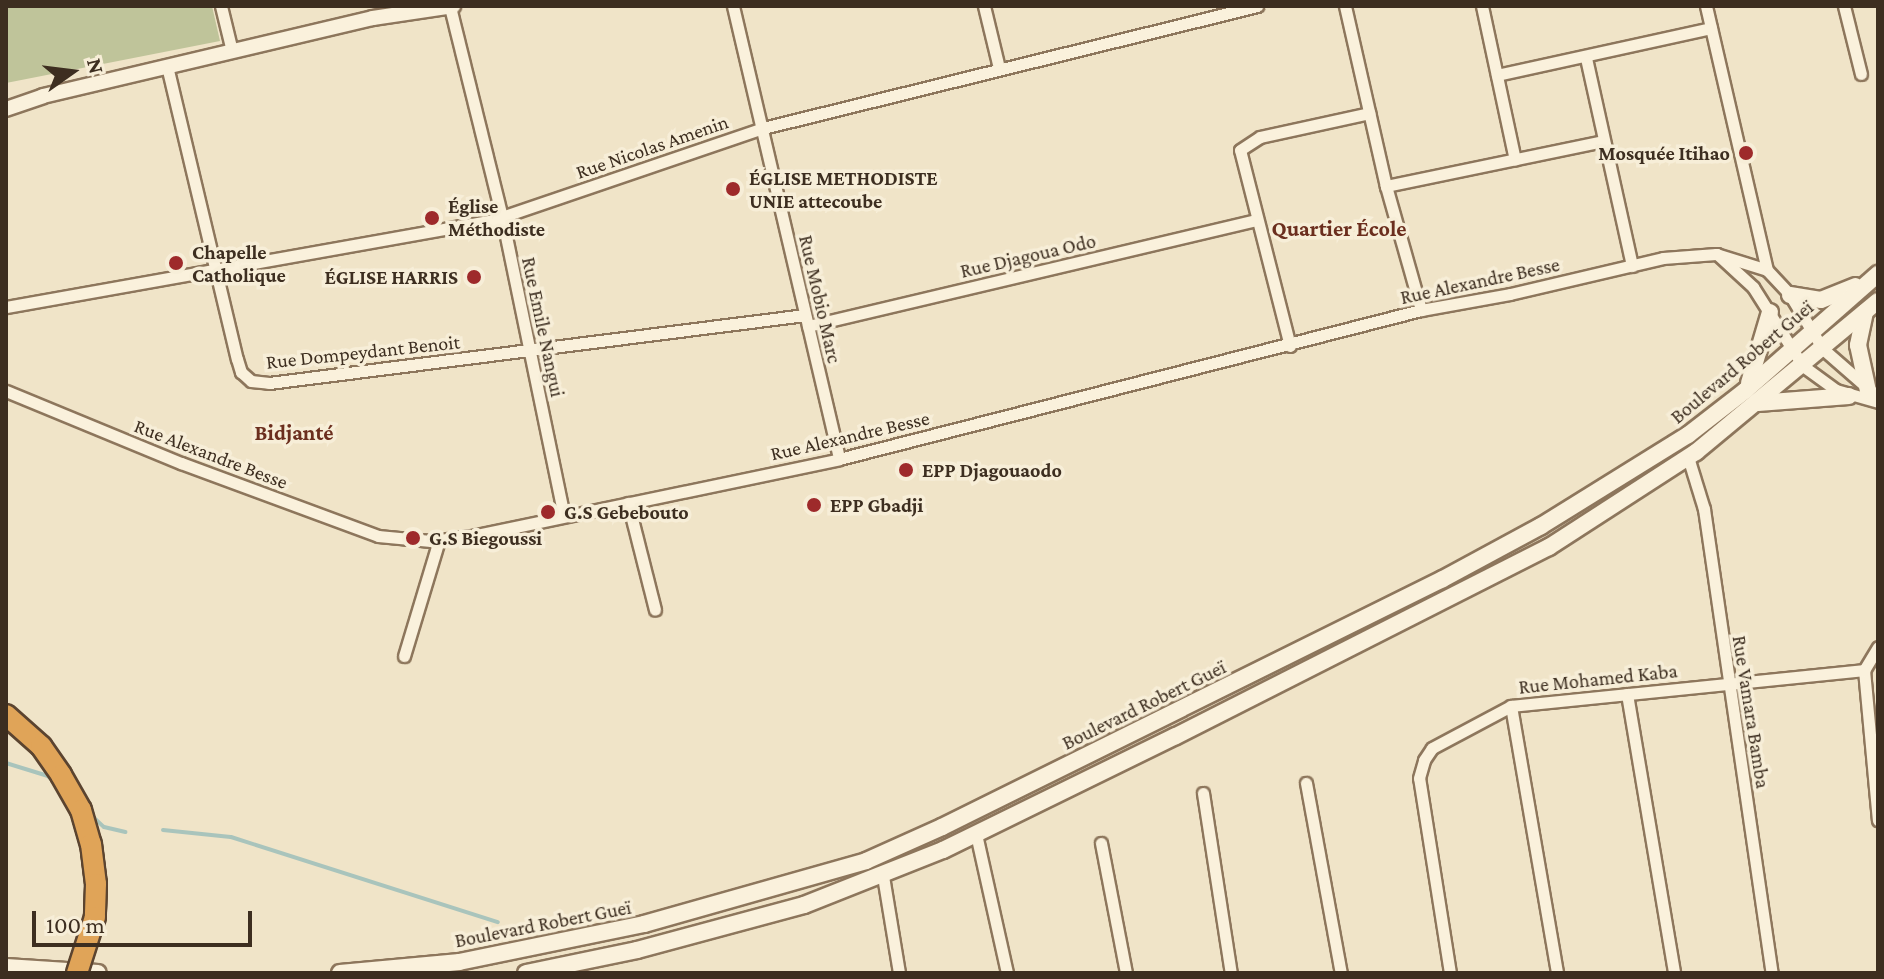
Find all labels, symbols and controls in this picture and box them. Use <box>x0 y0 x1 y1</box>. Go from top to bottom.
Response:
north arrow <box>32 32 112 112</box>
text: N <box>82 56 110 76</box>
street label: Rue Nicolas Amenin <box>573 110 731 184</box>
place label: Mosquée Itihao <box>1598 141 1730 165</box>
marker: Mosquée Itihao <box>1737 144 1755 162</box>
place label: ÉGLISE METHODISTE UNIE attecoube <box>749 166 938 213</box>
marker: ÉGLISE METHODISTE UNIE attecoube <box>724 180 742 198</box>
place label: Église Méthodiste <box>448 194 545 241</box>
marker: Église Méthodiste <box>423 209 441 227</box>
district label: Quartier École <box>1271 216 1407 242</box>
street label: Rue Djagoua Odo <box>958 229 1098 283</box>
street label: Rue Mobio Marc <box>794 233 846 365</box>
place label: Chapelle Catholique <box>192 240 286 287</box>
street label: Rue Alexandre Besse <box>1398 252 1562 310</box>
marker: Chapelle Catholique <box>167 254 185 272</box>
street label: Rue Emile Nangui <box>516 255 570 399</box>
place label: ÉGLISE HARRIS <box>324 265 458 289</box>
marker: ÉGLISE HARRIS <box>465 268 483 286</box>
street label: Boulevard Robert Gueï <box>1666 295 1818 429</box>
street label: Rue Dompeydant Benoit <box>265 330 461 374</box>
street label: Rue Alexandre Besse <box>768 406 932 466</box>
street label: Rue Alexandre Besse <box>131 414 291 494</box>
district label: Bidjanté <box>255 420 333 446</box>
place label: EPP Djagouaodo <box>922 458 1062 482</box>
marker: EPP Djagouaodo <box>897 461 915 479</box>
place label: EPP Gbadji <box>830 493 923 517</box>
marker: EPP Gbadji <box>805 496 823 514</box>
place label: G.S Gebebouto <box>564 500 689 524</box>
marker: G.S Gebebouto <box>539 503 557 521</box>
place label: G.S Biegoussi <box>429 526 542 550</box>
marker: G.S Biegoussi <box>404 529 422 547</box>
street label: Rue Vamara Bamba <box>1727 634 1775 790</box>
street label: Boulevard Robert Gueï <box>1058 655 1230 755</box>
street label: Rue Mohamed Kaba <box>1517 659 1679 699</box>
scale bar <box>36 895 256 945</box>
street label: Boulevard Robert Gueï <box>453 895 633 953</box>
text: 100 m <box>46 911 105 938</box>

